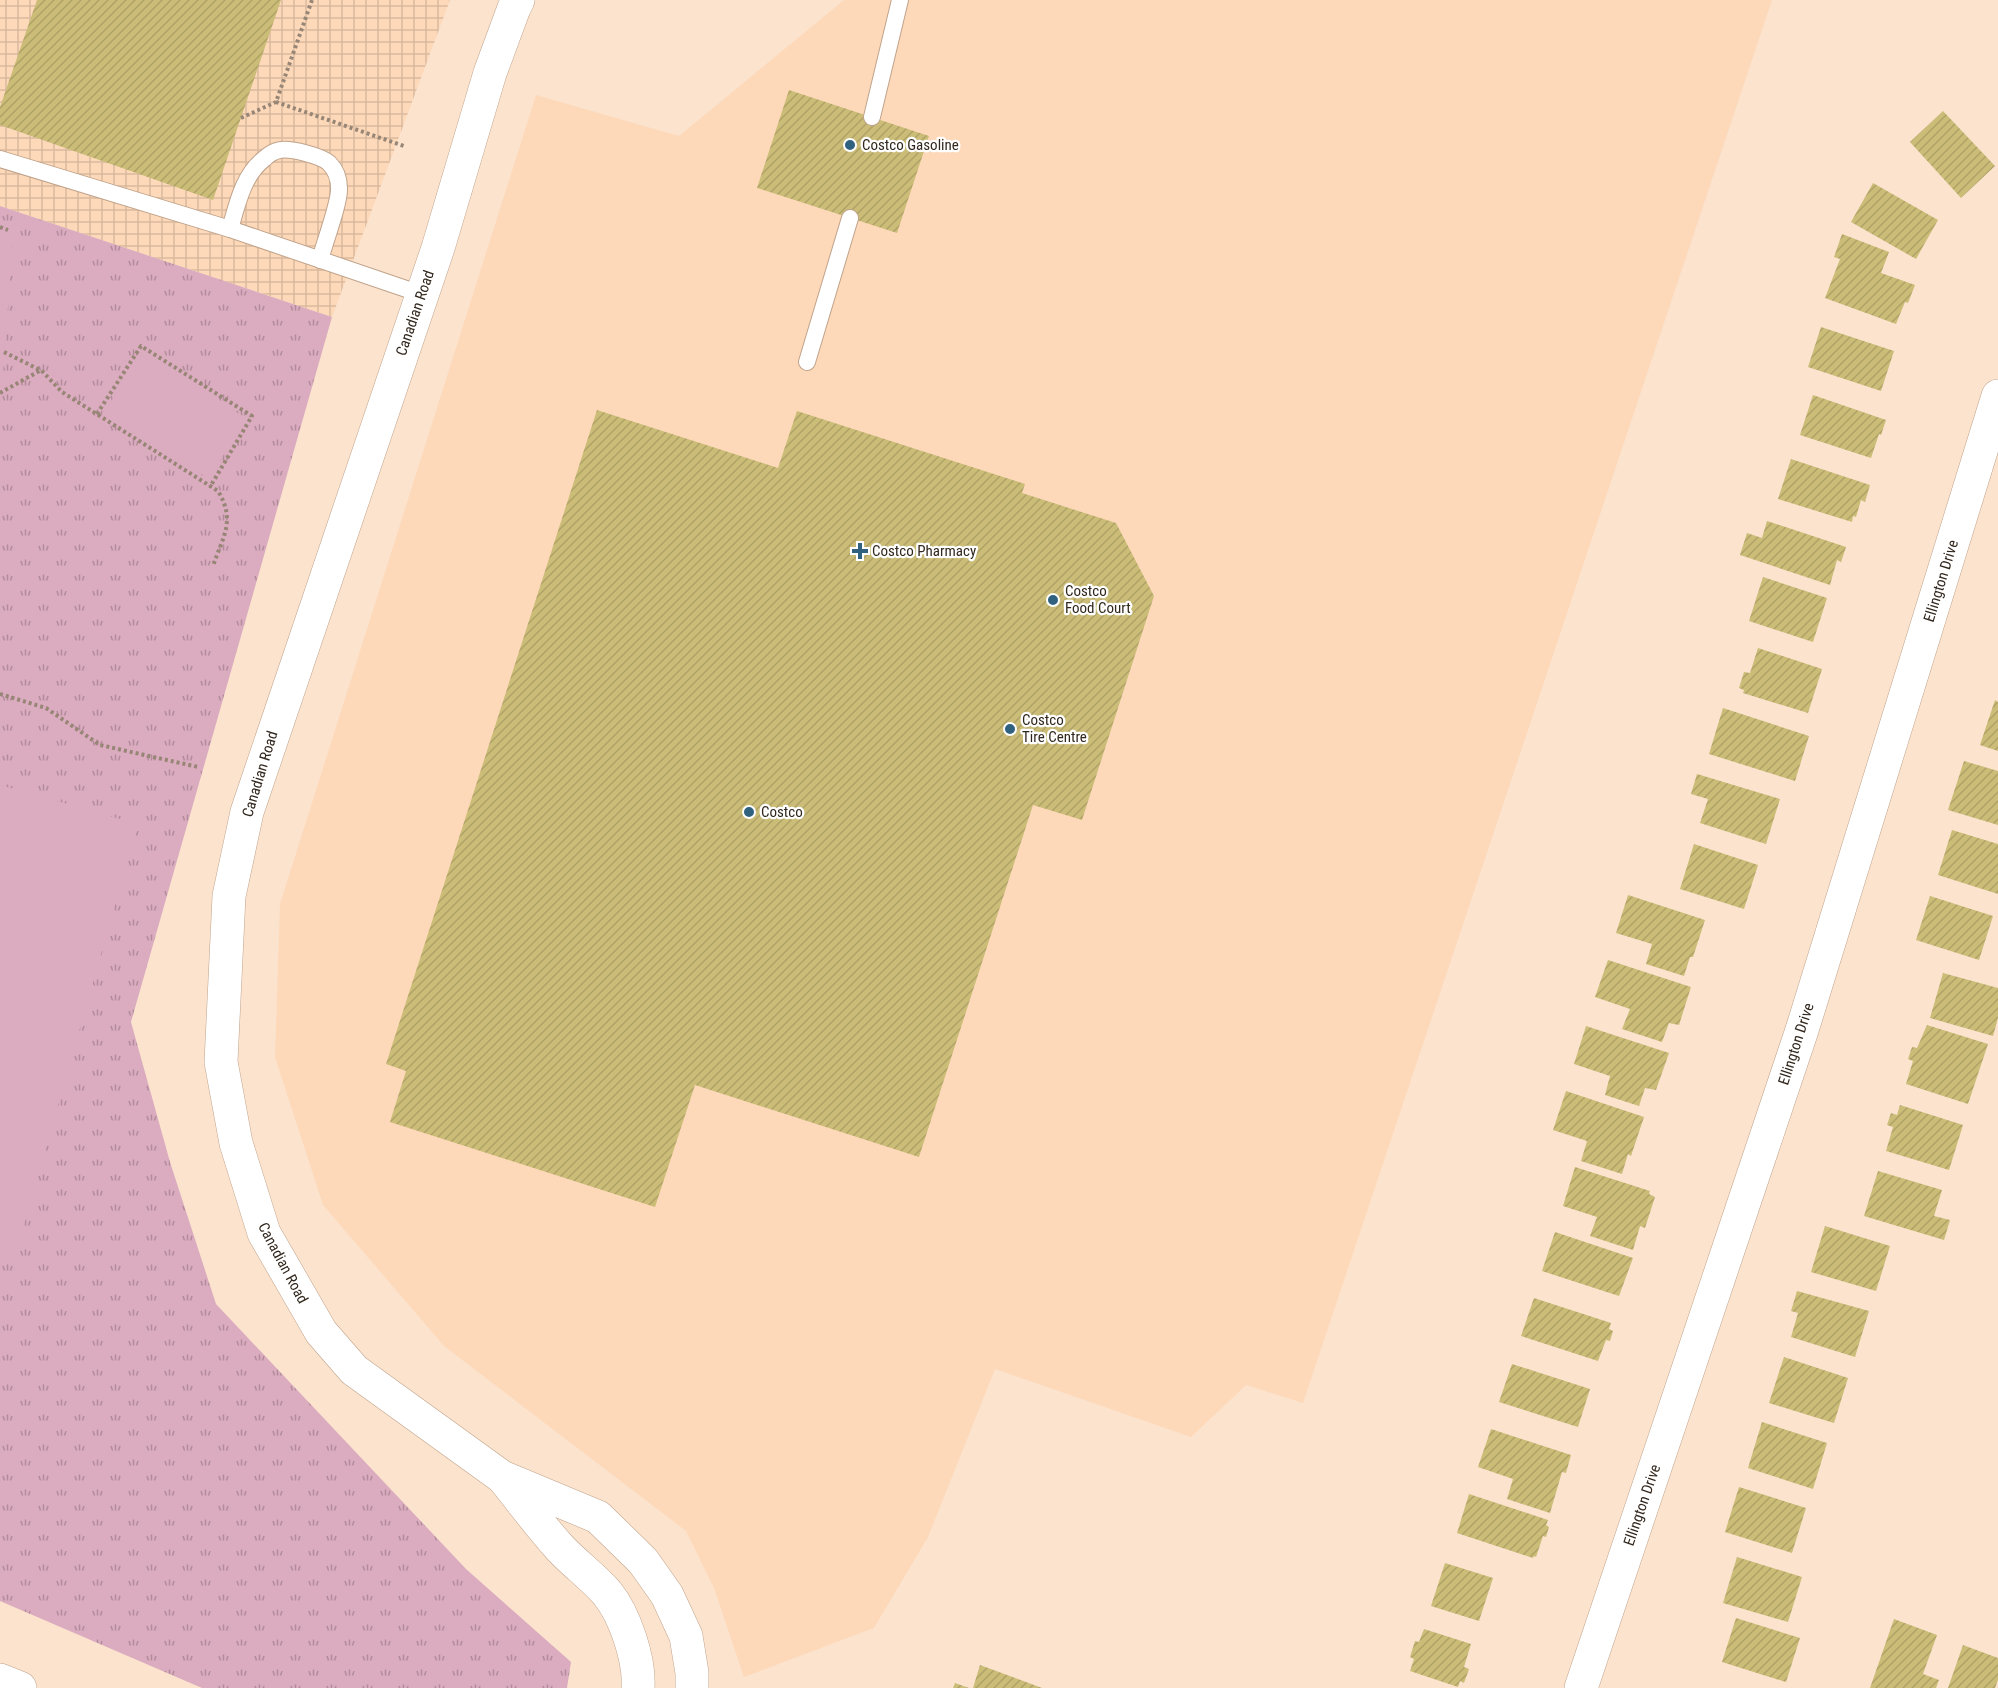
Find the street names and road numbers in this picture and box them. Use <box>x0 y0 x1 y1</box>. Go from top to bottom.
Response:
street label: Canadian Road <box>392 268 438 358</box>
street label: Ellington Drive <box>1920 538 1962 624</box>
street label: Canadian Road <box>238 729 282 819</box>
street label: Ellington Drive <box>1774 1001 1818 1087</box>
street label: Canadian Road <box>254 1219 312 1307</box>
street label: Ellington Drive <box>1620 1462 1664 1548</box>

